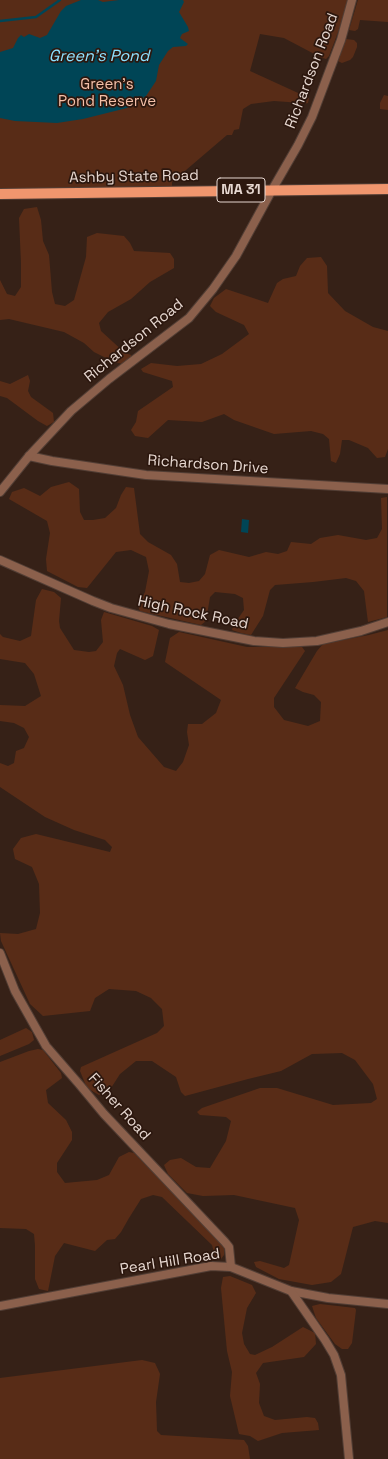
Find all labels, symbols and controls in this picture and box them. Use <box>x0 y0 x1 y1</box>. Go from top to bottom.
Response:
street label: Richardson Road <box>282 11 342 131</box>
water label: Green's Pond <box>49 47 149 67</box>
park label: Green's Pond Reserve <box>58 76 156 111</box>
street label: Ashby State Road <box>69 167 199 187</box>
road number: MA 31 <box>217 178 265 202</box>
street label: Richardson Road <box>81 296 187 386</box>
street label: Richardson Drive <box>147 452 269 478</box>
street label: High Rock Road <box>136 592 250 634</box>
street label: Fisher Road <box>84 1070 154 1144</box>
street label: Pearl Hill Road <box>119 1245 221 1279</box>

